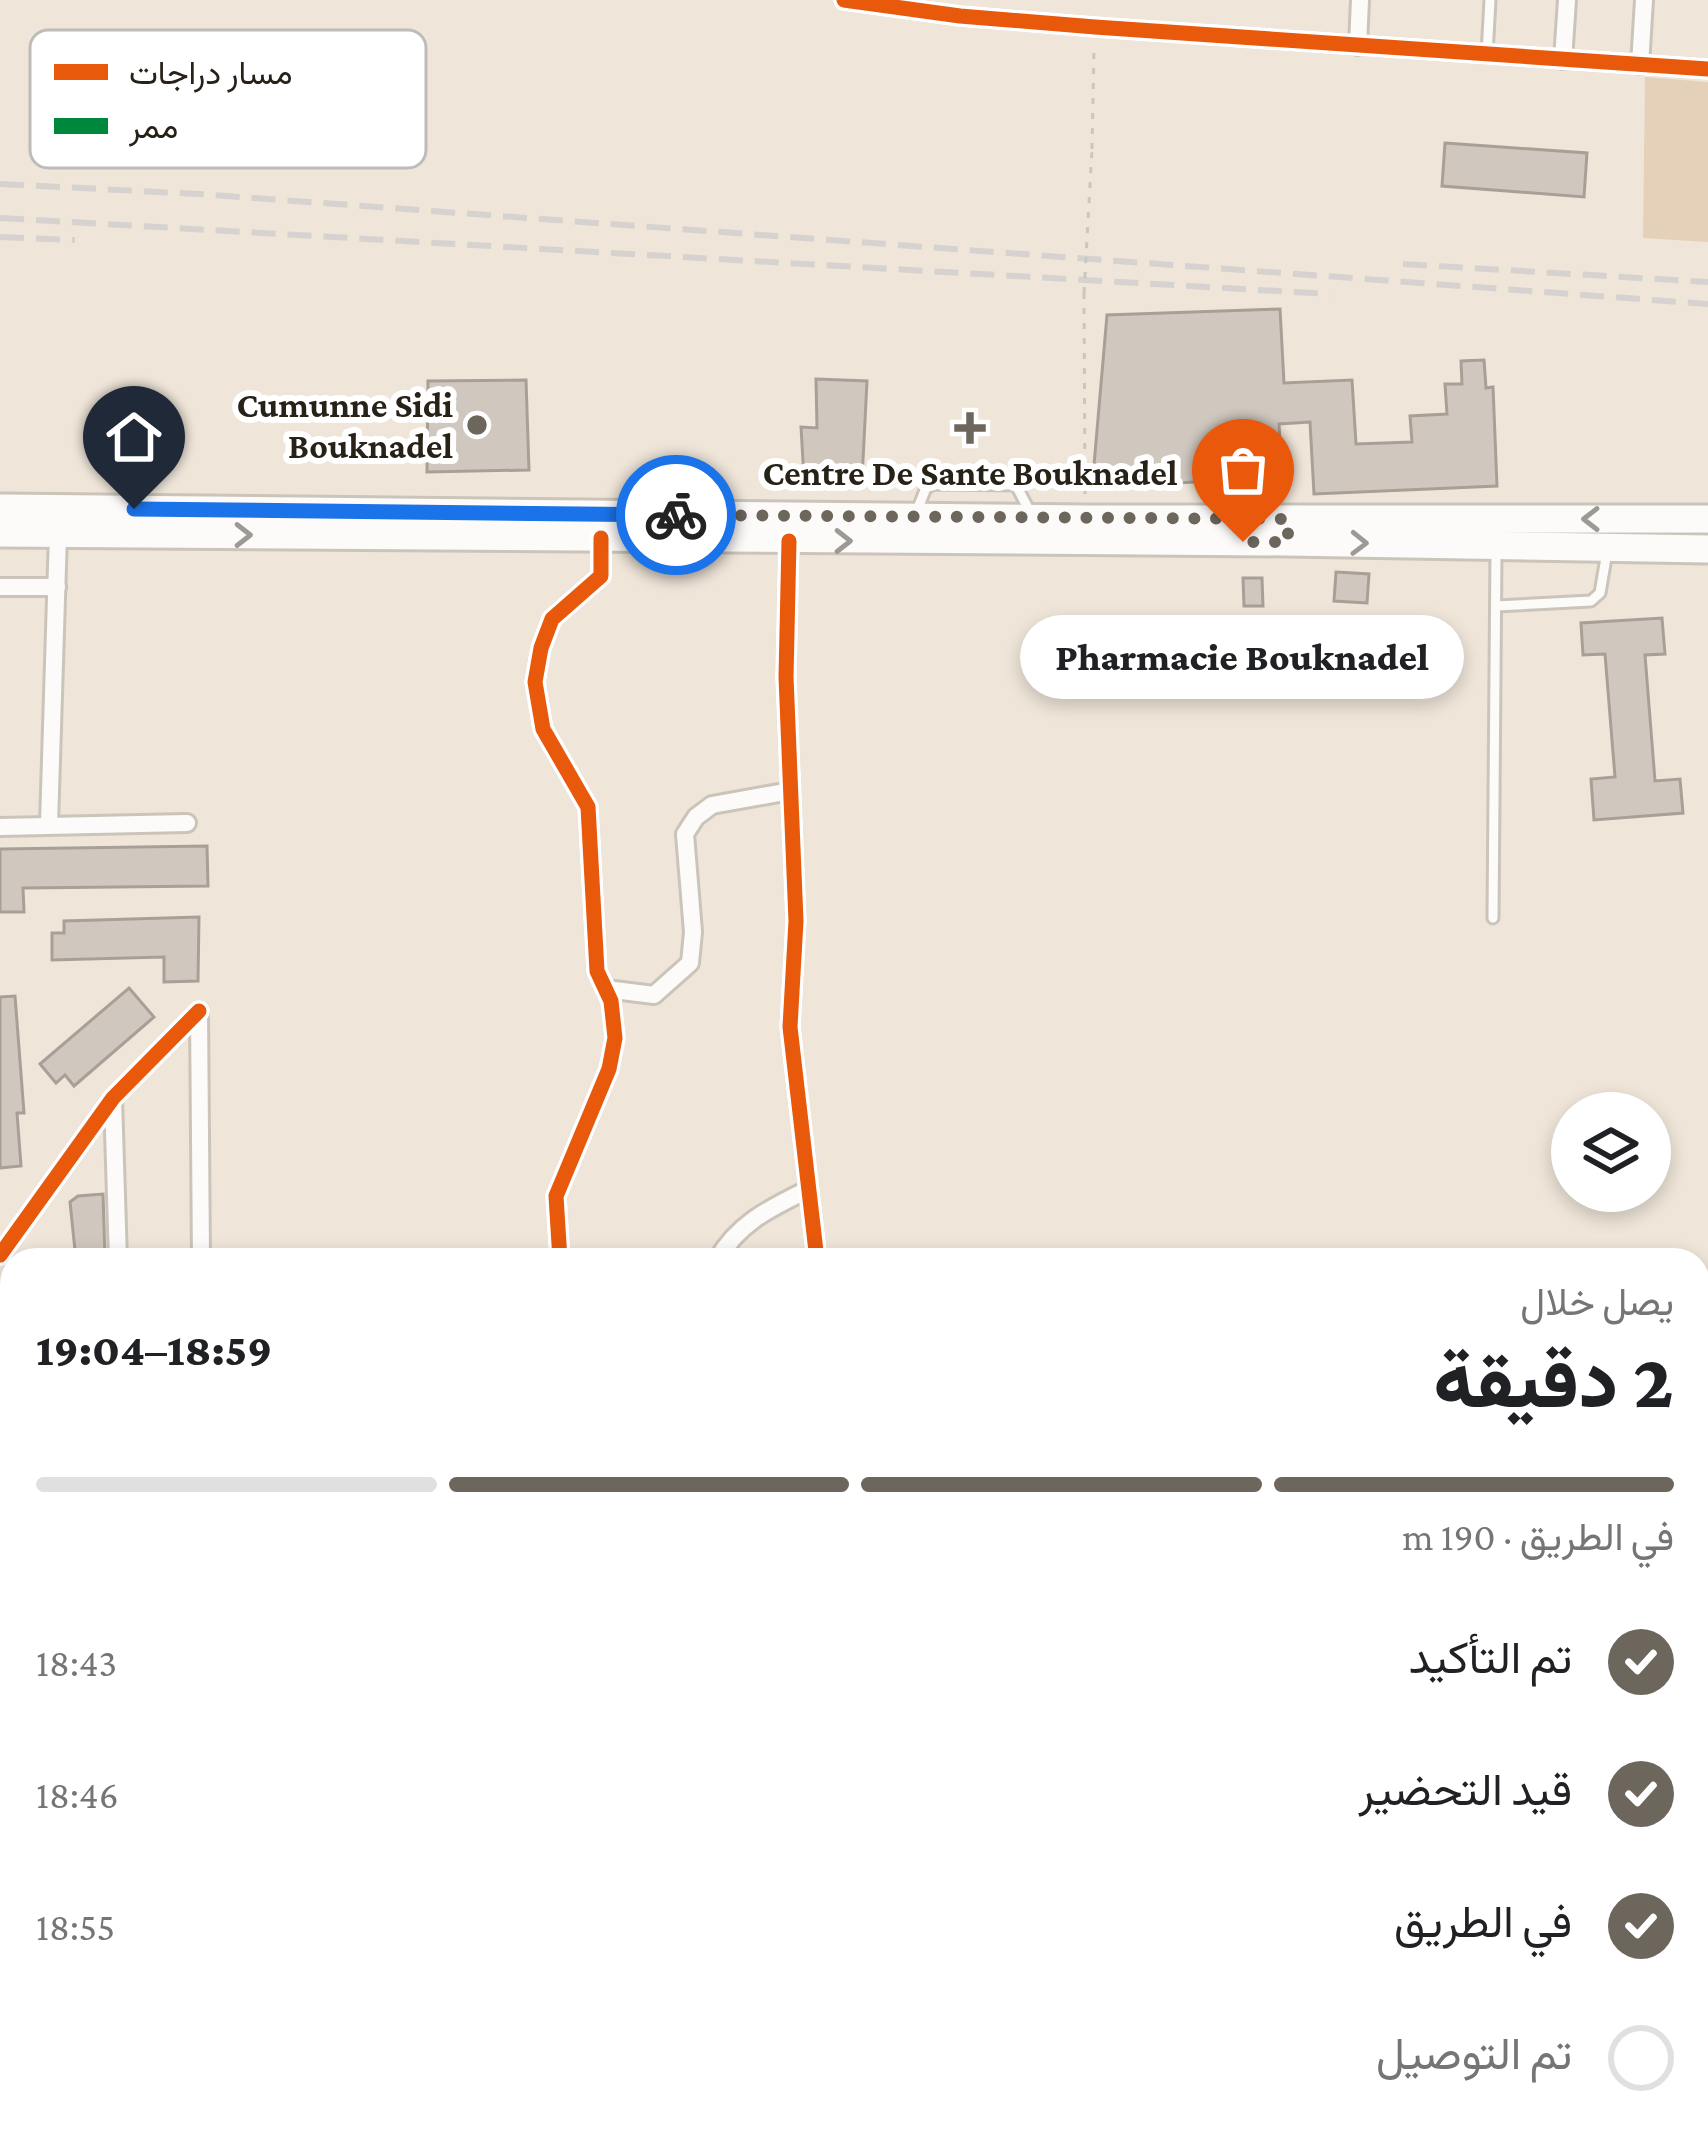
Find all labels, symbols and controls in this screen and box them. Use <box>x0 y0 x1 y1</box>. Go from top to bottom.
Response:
legend <box>30 30 426 168</box>
text: مسار دراجات <box>129 54 293 93</box>
text: ممر <box>128 108 178 147</box>
place label: Cumunne Sidi Bouknadel <box>236 385 454 466</box>
pin <box>83 386 185 509</box>
icon: home <box>101 404 167 470</box>
marker: Cumunne Sidi Bouknadel <box>464 412 490 438</box>
marker: Centre De Sante Bouknadel <box>954 412 986 444</box>
pin <box>1192 419 1294 542</box>
icon: bag <box>1210 437 1276 503</box>
place label: Centre De Sante Bouknadel <box>762 453 1178 493</box>
courier <box>616 455 736 575</box>
icon: bike <box>643 482 709 548</box>
one-way arrow <box>1581 506 1599 532</box>
one-way arrow <box>235 522 253 548</box>
one-way arrow <box>835 528 853 554</box>
one-way arrow <box>1350 529 1369 555</box>
callout: Pharmacie Bouknadel <box>1021 614 1465 698</box>
text: Pharmacie Bouknadel <box>1055 635 1429 678</box>
map controls <box>1551 1092 1671 1212</box>
button: layers <box>1551 1092 1671 1212</box>
text: يصل خلال <box>1520 1280 1674 1323</box>
text: 18:59–19:04 <box>36 1325 272 1375</box>
text: 2 دقيقة <box>1433 1337 1674 1424</box>
text: في الطريق · 190 m <box>1402 1515 1674 1558</box>
icon: check <box>1608 1629 1674 1695</box>
text: تم التأكيد <box>1409 1633 1572 1683</box>
text: 18:43 <box>36 1641 117 1684</box>
icon: check <box>1608 1761 1674 1827</box>
text: قيد التحضير <box>1359 1765 1572 1815</box>
text: 18:46 <box>36 1773 119 1816</box>
icon: check <box>1608 1893 1674 1959</box>
text: في الطريق <box>1394 1897 1572 1947</box>
text: 18:55 <box>36 1905 115 1948</box>
text: تم التوصيل <box>1376 2029 1572 2079</box>

